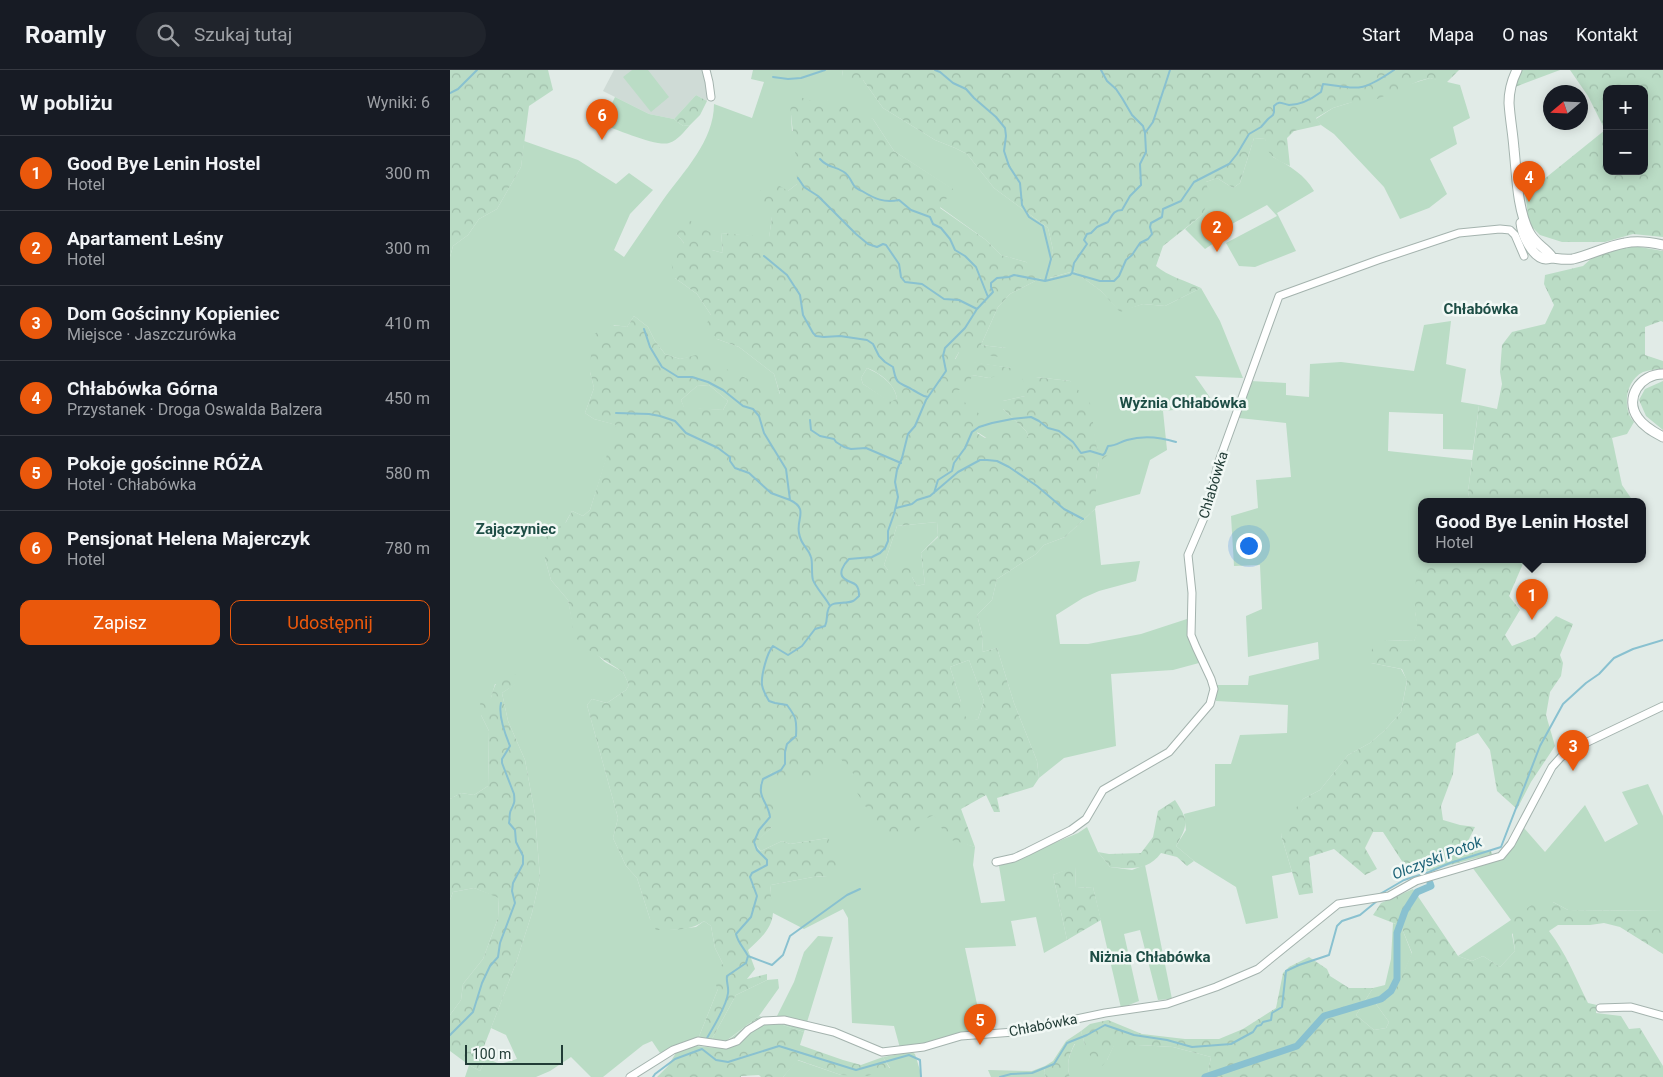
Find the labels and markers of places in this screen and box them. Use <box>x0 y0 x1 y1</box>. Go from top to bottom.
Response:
pin: 6 <box>586 99 618 140</box>
pin: 4 <box>1513 161 1545 202</box>
pin: 2 <box>1201 211 1233 252</box>
pin: 1 <box>1516 579 1548 620</box>
pin: 3 <box>1557 730 1589 771</box>
pin: 5 <box>964 1004 996 1045</box>

